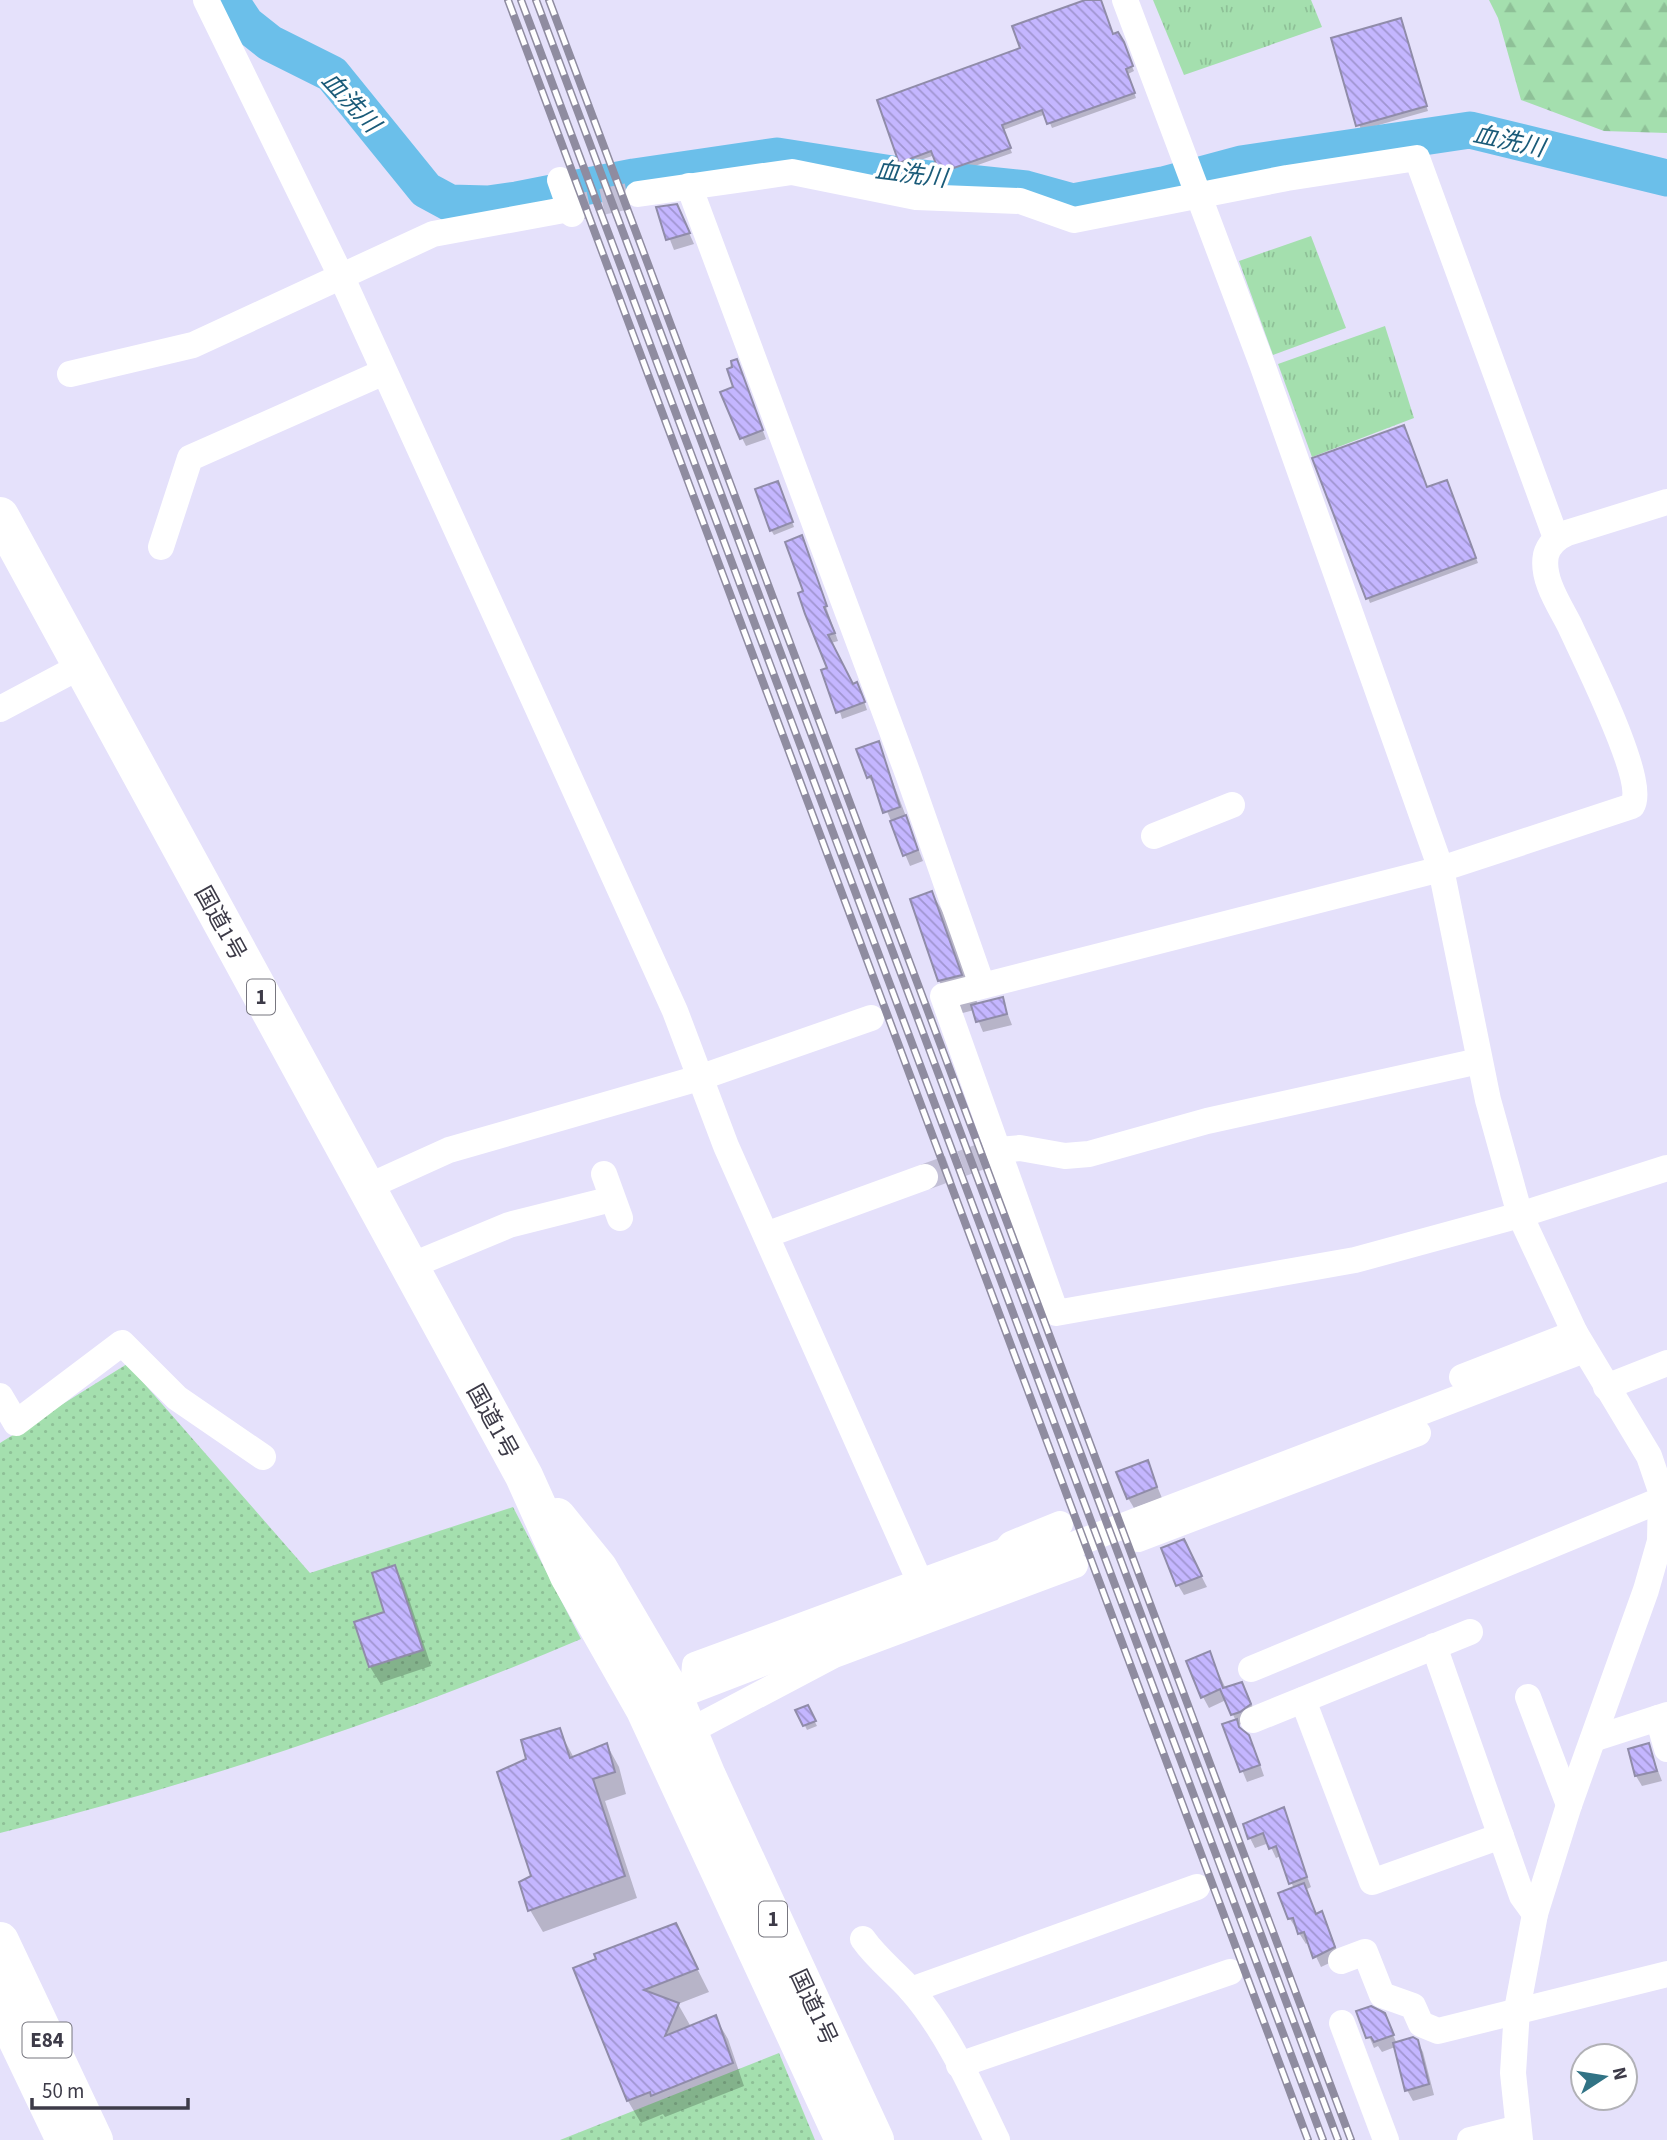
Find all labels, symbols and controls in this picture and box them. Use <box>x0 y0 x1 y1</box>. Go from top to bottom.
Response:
water label: 血洗川 <box>313 64 390 143</box>
water label: 血洗川 <box>1470 117 1551 167</box>
water label: 血洗川 <box>873 153 952 197</box>
street label: 国道1号 <box>187 880 254 966</box>
road number: 1 <box>247 979 275 1014</box>
street label: 国道1号 <box>459 1378 526 1464</box>
road number: 1 <box>759 1902 787 1937</box>
street label: 国道1号 <box>782 1964 845 2051</box>
road number: E84 <box>22 2022 72 2058</box>
north arrow <box>1569 2042 1639 2112</box>
text: N <box>1605 2065 1634 2083</box>
scale bar <box>32 2066 187 2110</box>
text: 50 m <box>42 2076 84 2106</box>

